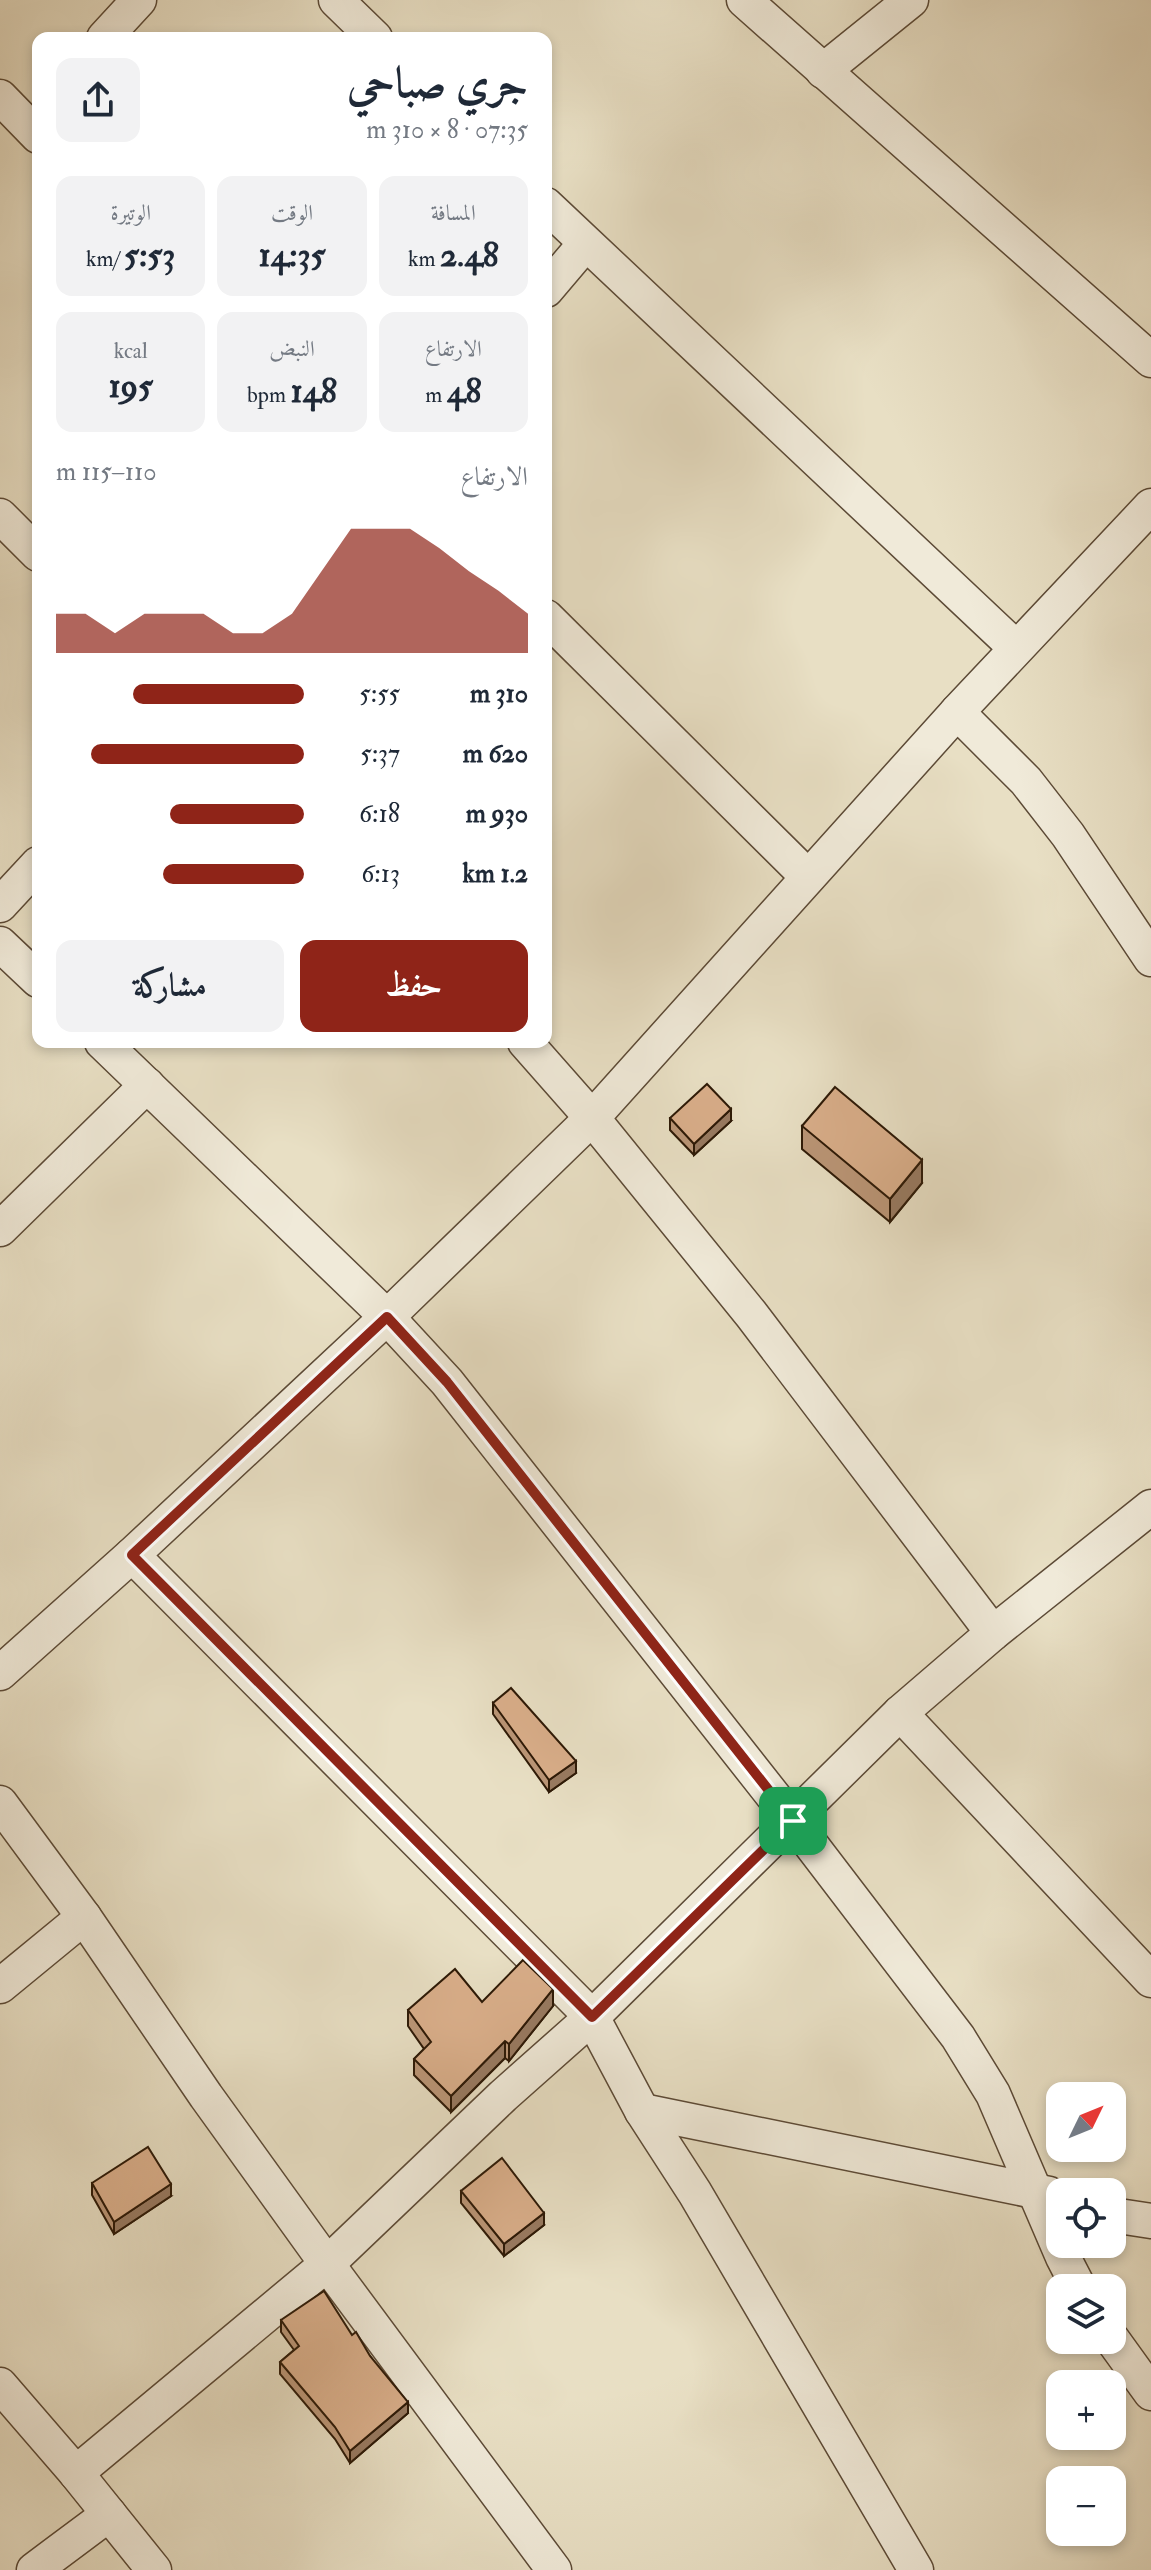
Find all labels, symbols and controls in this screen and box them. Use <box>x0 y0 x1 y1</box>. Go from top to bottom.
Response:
text: جري صباحي <box>347 56 528 111</box>
button: share <box>56 58 140 142</box>
text: 07:35 · 8 × 310 m <box>366 114 528 146</box>
text: الوتيرة <box>110 199 151 227</box>
text: الوقت <box>271 199 313 227</box>
text: المسافة <box>431 199 476 227</box>
text: 5:53 <box>124 234 175 277</box>
text: 14:35 <box>259 234 325 277</box>
text: 2.48 <box>440 234 499 277</box>
text: /km <box>86 245 124 273</box>
text: km <box>408 245 440 273</box>
text: النبض <box>269 335 315 363</box>
text: الارتفاع <box>425 335 482 363</box>
text: kcal <box>114 337 148 365</box>
text: 195 <box>109 365 153 408</box>
text: 148 <box>291 370 337 413</box>
text: 48 <box>447 370 481 413</box>
text: bpm <box>247 381 291 409</box>
text: m <box>425 381 447 409</box>
text: 110–115 m <box>56 456 157 488</box>
text: الارتفاع <box>461 461 528 493</box>
text: 5:55 <box>359 678 400 710</box>
text: 310 m <box>470 678 528 710</box>
text: 5:37 <box>360 738 400 770</box>
text: 620 m <box>463 738 528 770</box>
text: 6:18 <box>359 798 400 830</box>
text: 930 m <box>466 798 528 830</box>
text: 6:13 <box>361 858 400 890</box>
text: 1.2 km <box>462 858 528 890</box>
button: مشاركة <box>56 940 284 1032</box>
button: حفظ <box>300 940 528 1032</box>
pin <box>759 1787 827 1855</box>
icon: arrive <box>771 1799 815 1843</box>
north arrow <box>1046 2082 1126 2162</box>
map controls <box>1046 2082 1126 2546</box>
button: locate <box>1046 2178 1126 2258</box>
button: layers <box>1046 2274 1126 2354</box>
button: + <box>1046 2370 1126 2450</box>
button: − <box>1046 2466 1126 2546</box>

